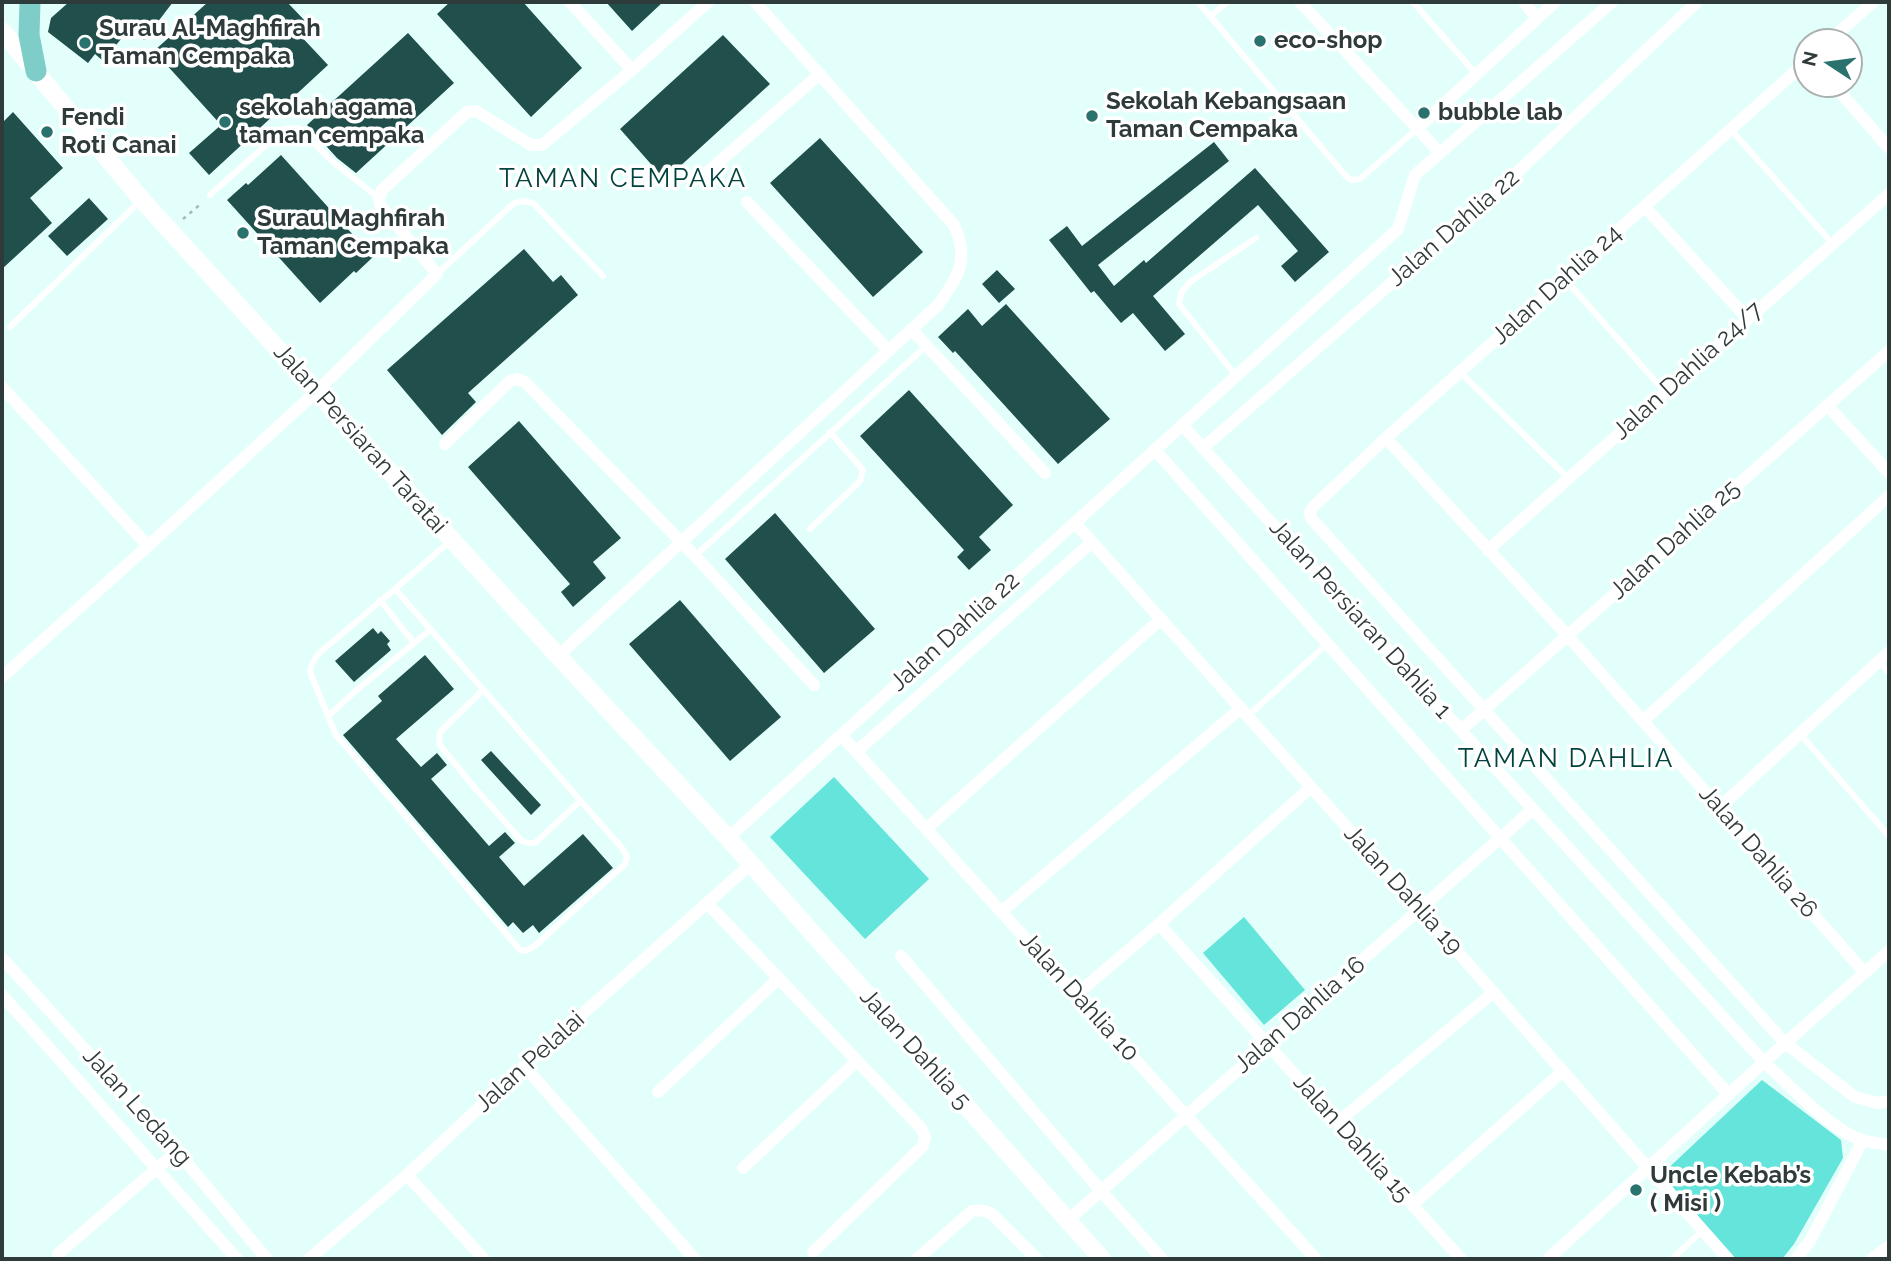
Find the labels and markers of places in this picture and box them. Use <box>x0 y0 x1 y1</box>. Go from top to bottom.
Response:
place label: Surau Al-Maghfirah Taman Cempaka <box>99 15 321 71</box>
place label: eco-shop <box>1274 27 1382 55</box>
marker: eco-shop <box>1252 33 1268 49</box>
marker: Surau Al-Maghfirah Taman Cempaka <box>77 35 93 51</box>
place label: Sekolah Kebangsaan Taman Cempaka <box>1106 88 1346 144</box>
place label: sekolah agama taman cempaka <box>239 94 425 150</box>
place label: bubble lab <box>1438 99 1563 127</box>
place label: Fendi Roti Canai <box>61 104 177 160</box>
marker: bubble lab <box>1416 105 1432 121</box>
marker: Sekolah Kebangsaan Taman Cempaka <box>1084 108 1100 124</box>
marker: sekolah agama taman cempaka <box>217 114 233 130</box>
marker: Fendi Roti Canai <box>39 124 55 140</box>
place label: Surau Maghfirah Taman Cempaka <box>257 205 449 261</box>
marker: Surau Maghfirah Taman Cempaka <box>235 225 251 241</box>
place label: Uncle Kebab’s ( Misi ) <box>1650 1162 1811 1218</box>
marker: Uncle Kebab’s ( Misi ) <box>1628 1182 1644 1198</box>

